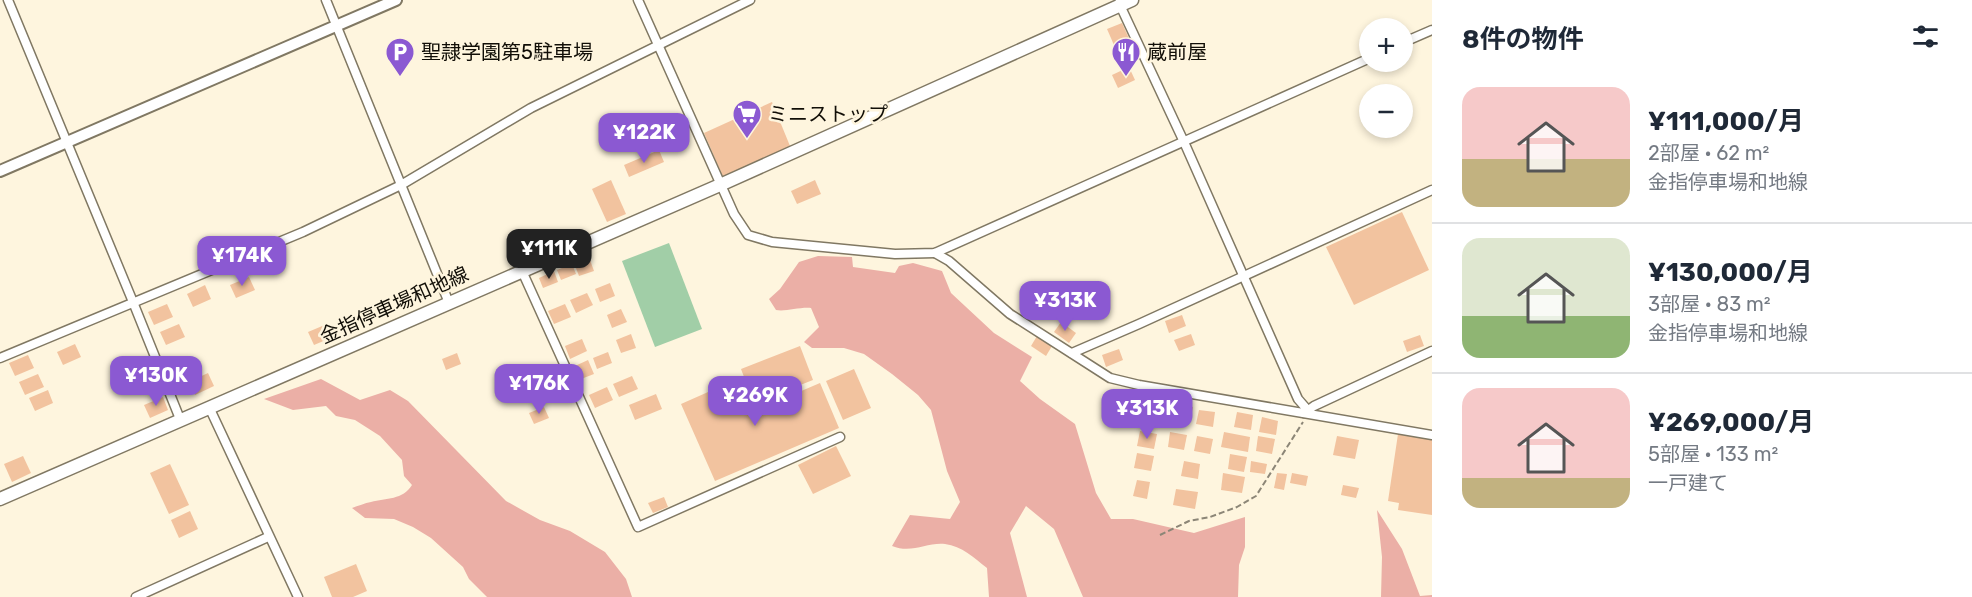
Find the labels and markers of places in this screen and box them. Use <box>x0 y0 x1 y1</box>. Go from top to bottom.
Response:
parking icon: 聖隷学園第5駐車場 <box>384 36 416 78</box>
restaurant icon: 蔵前屋 <box>1110 36 1142 78</box>
place label: 聖隷学園第5駐車場 <box>421 40 593 64</box>
place label: 蔵前屋 <box>1147 40 1207 64</box>
supermarket icon: ミニストップ <box>731 98 763 140</box>
place label: ミニストップ <box>768 102 888 126</box>
pin: ¥122K <box>602 113 686 164</box>
pin: ¥111K <box>507 229 591 280</box>
pin: ¥174K <box>200 236 284 287</box>
pin: ¥313K <box>1023 281 1107 332</box>
pin: ¥130K <box>114 356 198 407</box>
pin: ¥176K <box>497 364 581 415</box>
pin: ¥269K <box>713 376 797 427</box>
pin: ¥313K <box>1105 389 1189 440</box>

